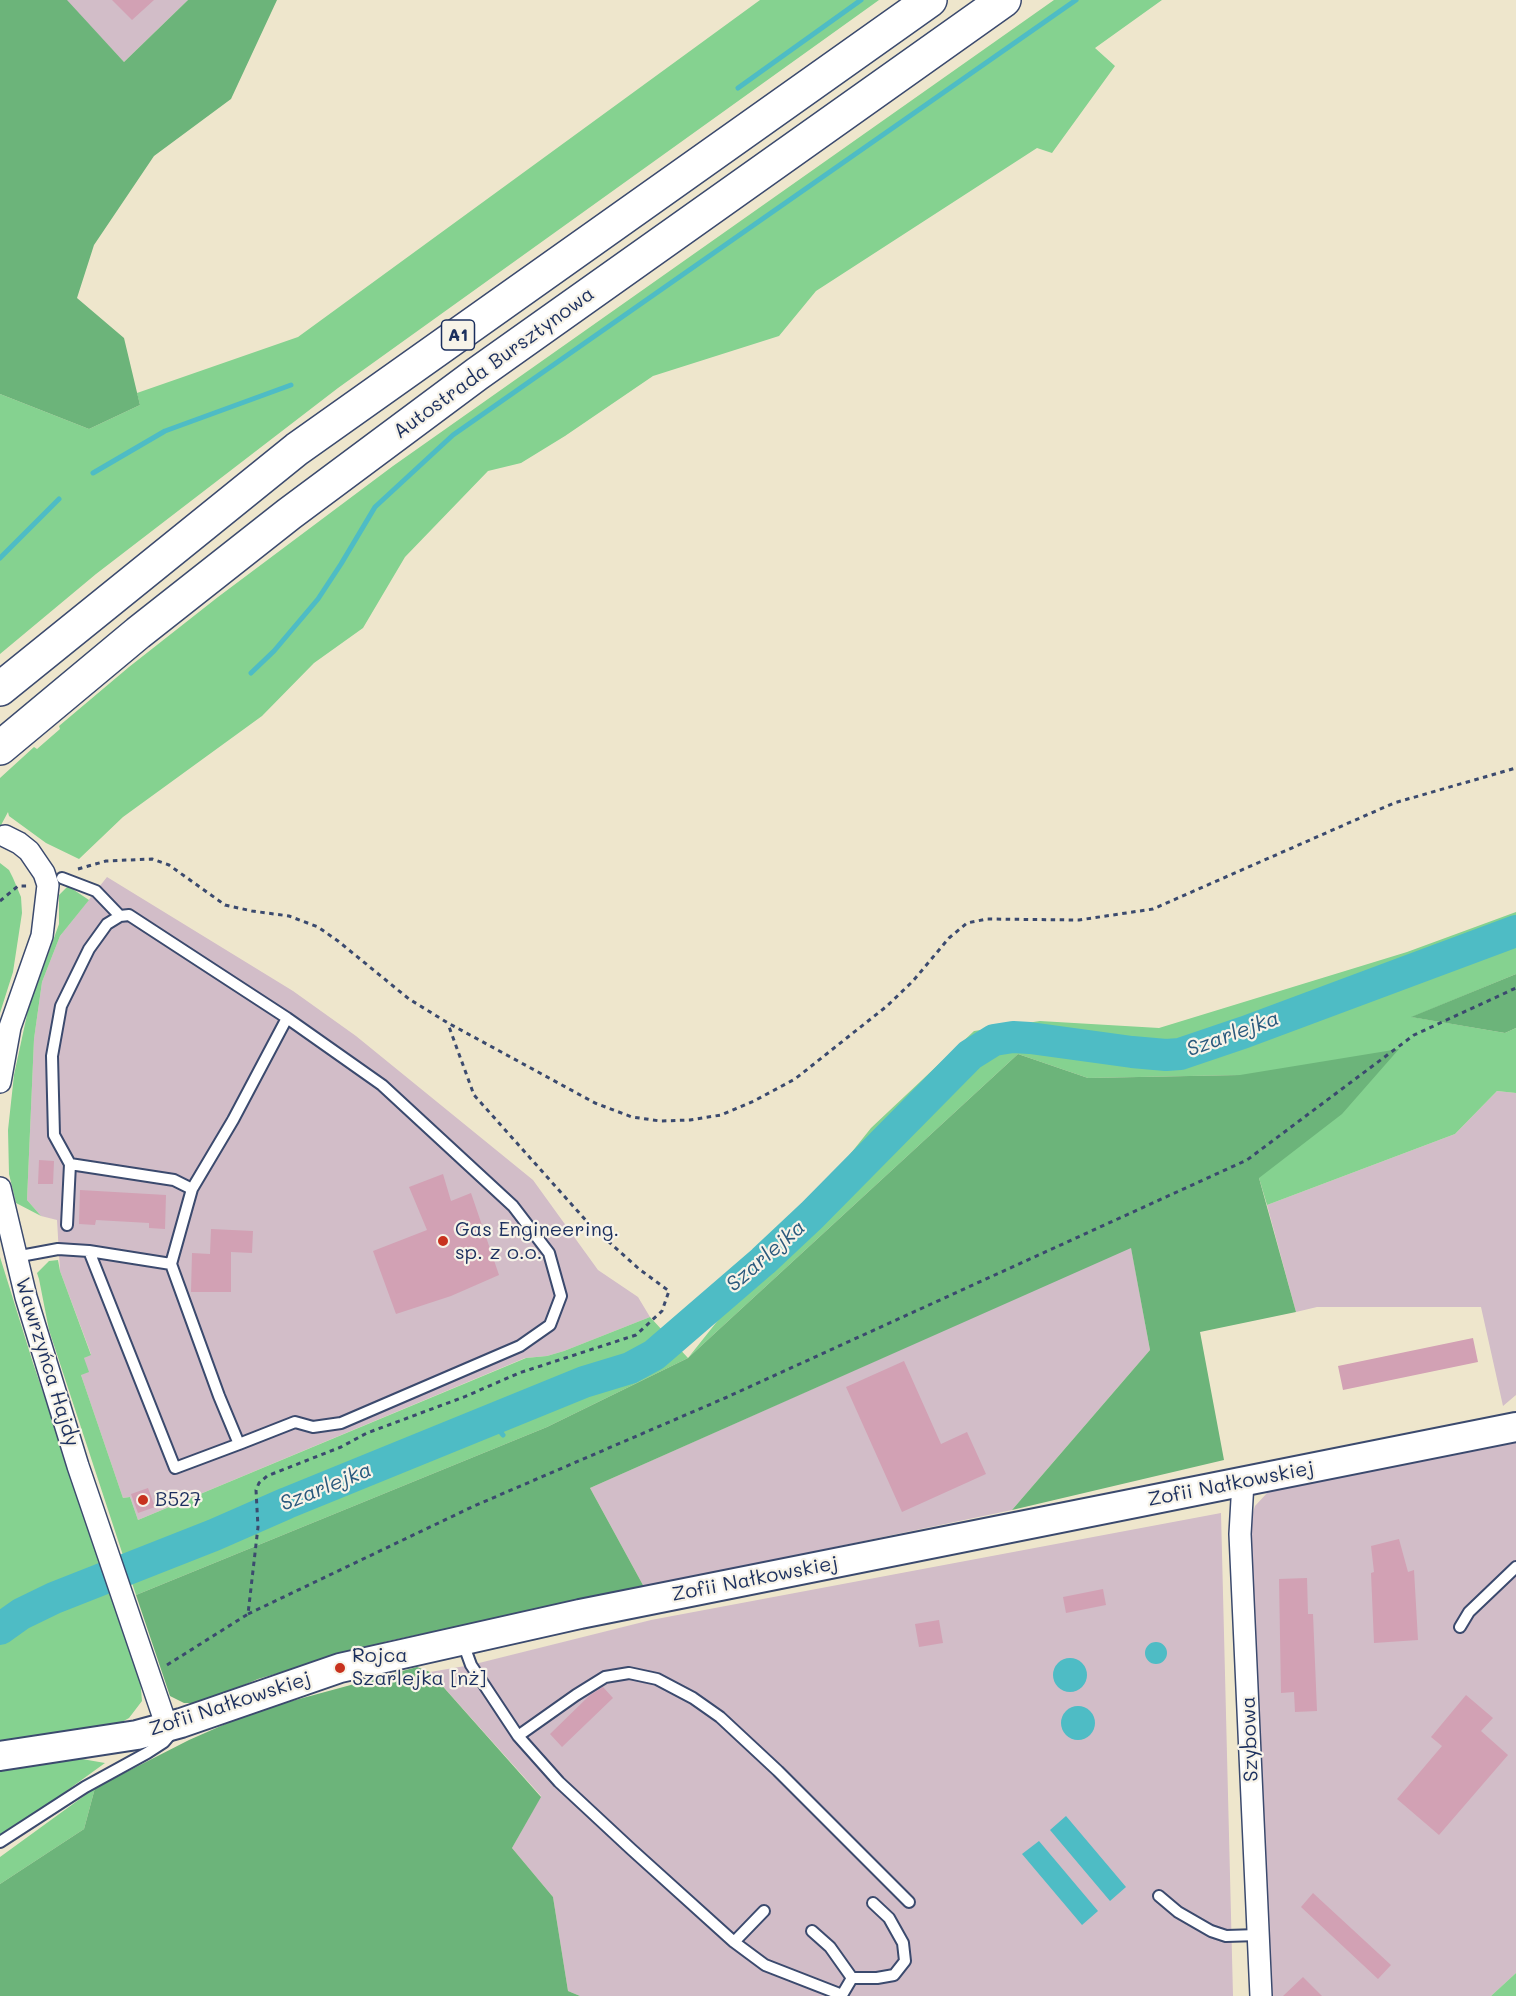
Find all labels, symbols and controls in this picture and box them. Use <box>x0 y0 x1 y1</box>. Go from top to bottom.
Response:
street label: Autostrada Bursztynowa <box>389 282 599 444</box>
road number: A1 <box>442 320 474 350</box>
water label: Szarlejka <box>1183 1006 1283 1062</box>
water label: Szarlejka <box>721 1215 811 1297</box>
place label: Gas Engineering. sp. z o.o. <box>455 1218 619 1265</box>
marker: Gas Engineering. sp. z o.o. <box>436 1234 450 1248</box>
street label: Wawrzyńca Hajdy <box>10 1275 84 1449</box>
street label: Zofii Nałkowskiej <box>1146 1456 1316 1512</box>
water label: Szarlejka <box>276 1457 376 1517</box>
place label: B527 <box>155 1488 201 1512</box>
marker: B527 <box>136 1493 150 1507</box>
street label: Zofii Nałkowskiej <box>670 1551 840 1607</box>
place label: Rojca Szarlejka [nż] <box>352 1644 486 1691</box>
marker: Rojca Szarlejka [nż] <box>333 1661 347 1675</box>
street label: Zofii Nałkowskiej <box>146 1667 314 1741</box>
street label: Szybowa <box>1237 1696 1263 1782</box>

